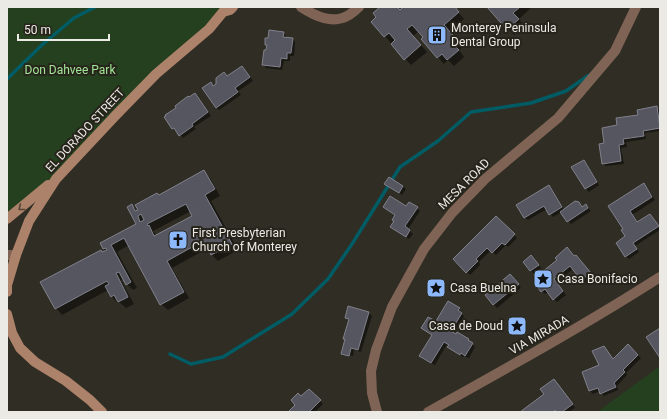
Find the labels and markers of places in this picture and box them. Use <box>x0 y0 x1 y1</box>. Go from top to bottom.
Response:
place label: Monterey Peninsula Dental Group <box>451 21 556 49</box>
building icon: Monterey Peninsula Dental Group <box>426 24 448 46</box>
place label: First Presbyterian Church of Monterey <box>192 226 297 254</box>
church icon: First Presbyterian Church of Monterey <box>167 229 189 251</box>
place icon: Casa Bonifacio <box>532 268 554 290</box>
place label: Casa Bonifacio <box>557 272 638 286</box>
place icon: Casa Buelna <box>425 277 447 299</box>
place label: Casa Buelna <box>450 281 517 295</box>
place icon: Casa de Doud <box>506 315 528 337</box>
place label: Casa de Doud <box>429 319 503 333</box>

